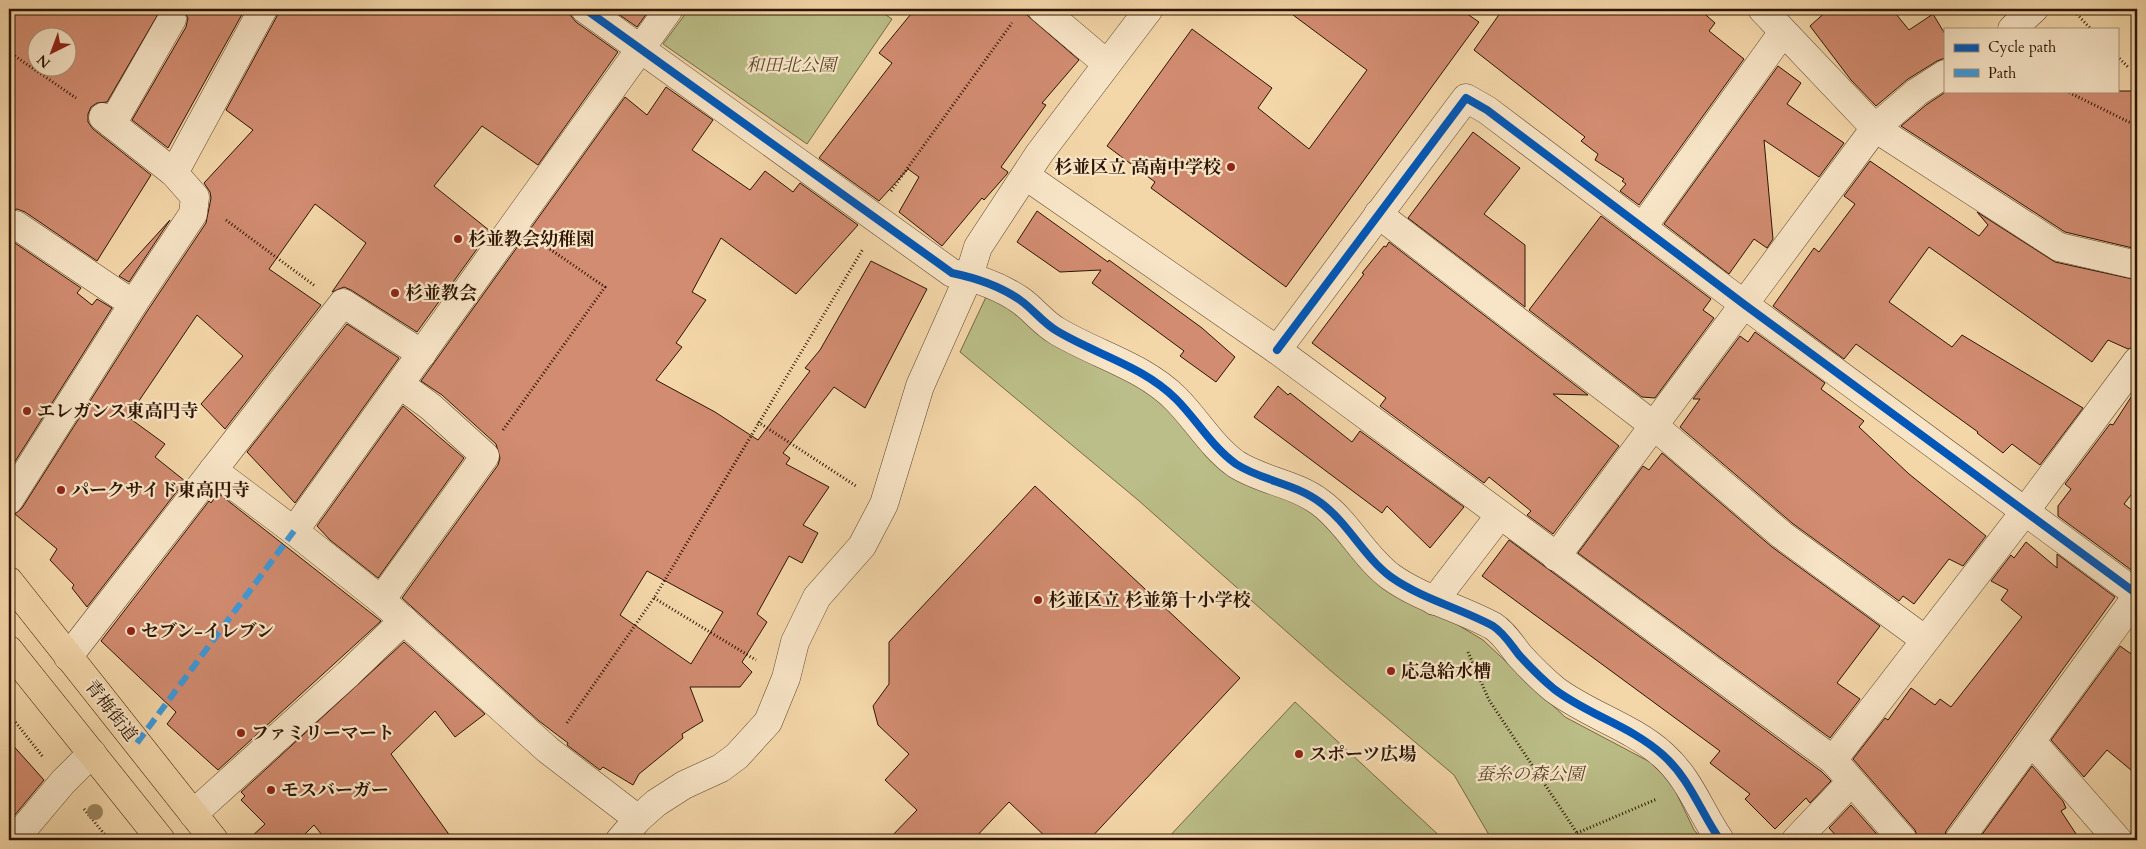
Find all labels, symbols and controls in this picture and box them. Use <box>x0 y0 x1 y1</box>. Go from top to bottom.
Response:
north arrow <box>28 28 78 78</box>
legend <box>1944 28 2118 92</box>
text: Cycle path <box>1988 37 2057 57</box>
text: N <box>33 50 55 72</box>
park label: 和田北公園 <box>746 53 839 78</box>
text: Path <box>1988 63 2017 83</box>
place label: 杉並区立 高南中学校 <box>1054 155 1221 180</box>
marker: 杉並区立 高南中学校 <box>1225 161 1237 173</box>
place label: 杉並教会幼稚園 <box>468 227 594 252</box>
marker: 杉並教会幼稚園 <box>452 233 464 245</box>
place label: 杉並教会 <box>405 281 477 306</box>
marker: 杉並教会 <box>389 287 401 299</box>
place label: エレガンス東高円寺 <box>37 399 198 424</box>
marker: エレガンス東高円寺 <box>21 405 33 417</box>
place label: パークサイド東高円寺 <box>71 478 250 503</box>
marker: パークサイド東高円寺 <box>55 484 67 496</box>
place label: 杉並区立 杉並第十小学校 <box>1048 588 1251 613</box>
marker: 杉並区立 杉並第十小学校 <box>1032 594 1044 606</box>
place label: セブン-イレブン <box>141 619 274 644</box>
marker: セブン-イレブン <box>125 625 137 637</box>
place label: 応急給水槽 <box>1401 659 1491 684</box>
marker: 応急給水槽 <box>1385 665 1397 677</box>
street label: 青梅街道 <box>79 675 143 747</box>
place label: ファミリーマート <box>251 721 395 746</box>
marker: ファミリーマート <box>235 727 247 739</box>
place label: スポーツ広場 <box>1309 742 1416 767</box>
marker: スポーツ広場 <box>1293 748 1305 760</box>
park label: 蚕糸の森公園 <box>1476 762 1587 787</box>
place label: モスバーガー <box>281 778 389 803</box>
marker: モスバーガー <box>265 784 277 796</box>

